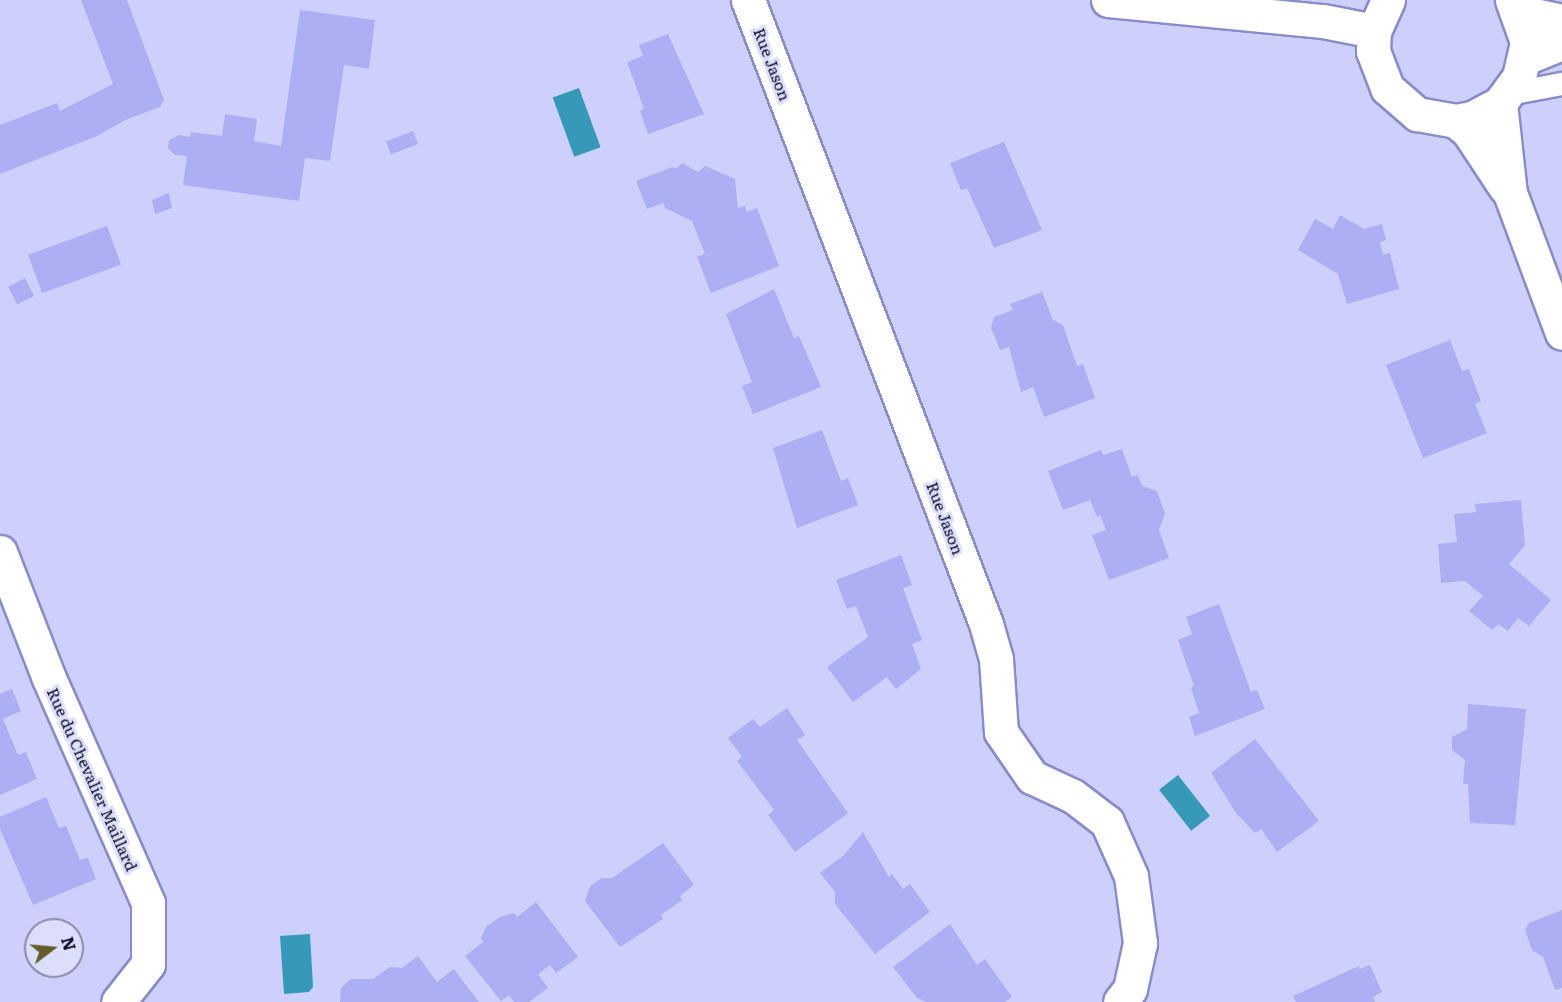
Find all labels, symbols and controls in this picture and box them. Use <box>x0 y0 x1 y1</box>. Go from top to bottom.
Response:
street label: Rue Jason <box>750 25 796 103</box>
street label: Rue Jason <box>923 479 969 557</box>
street label: Rue du Chevalier Maillard <box>44 684 142 874</box>
north arrow <box>24 918 84 978</box>
text: N <box>56 934 83 953</box>

